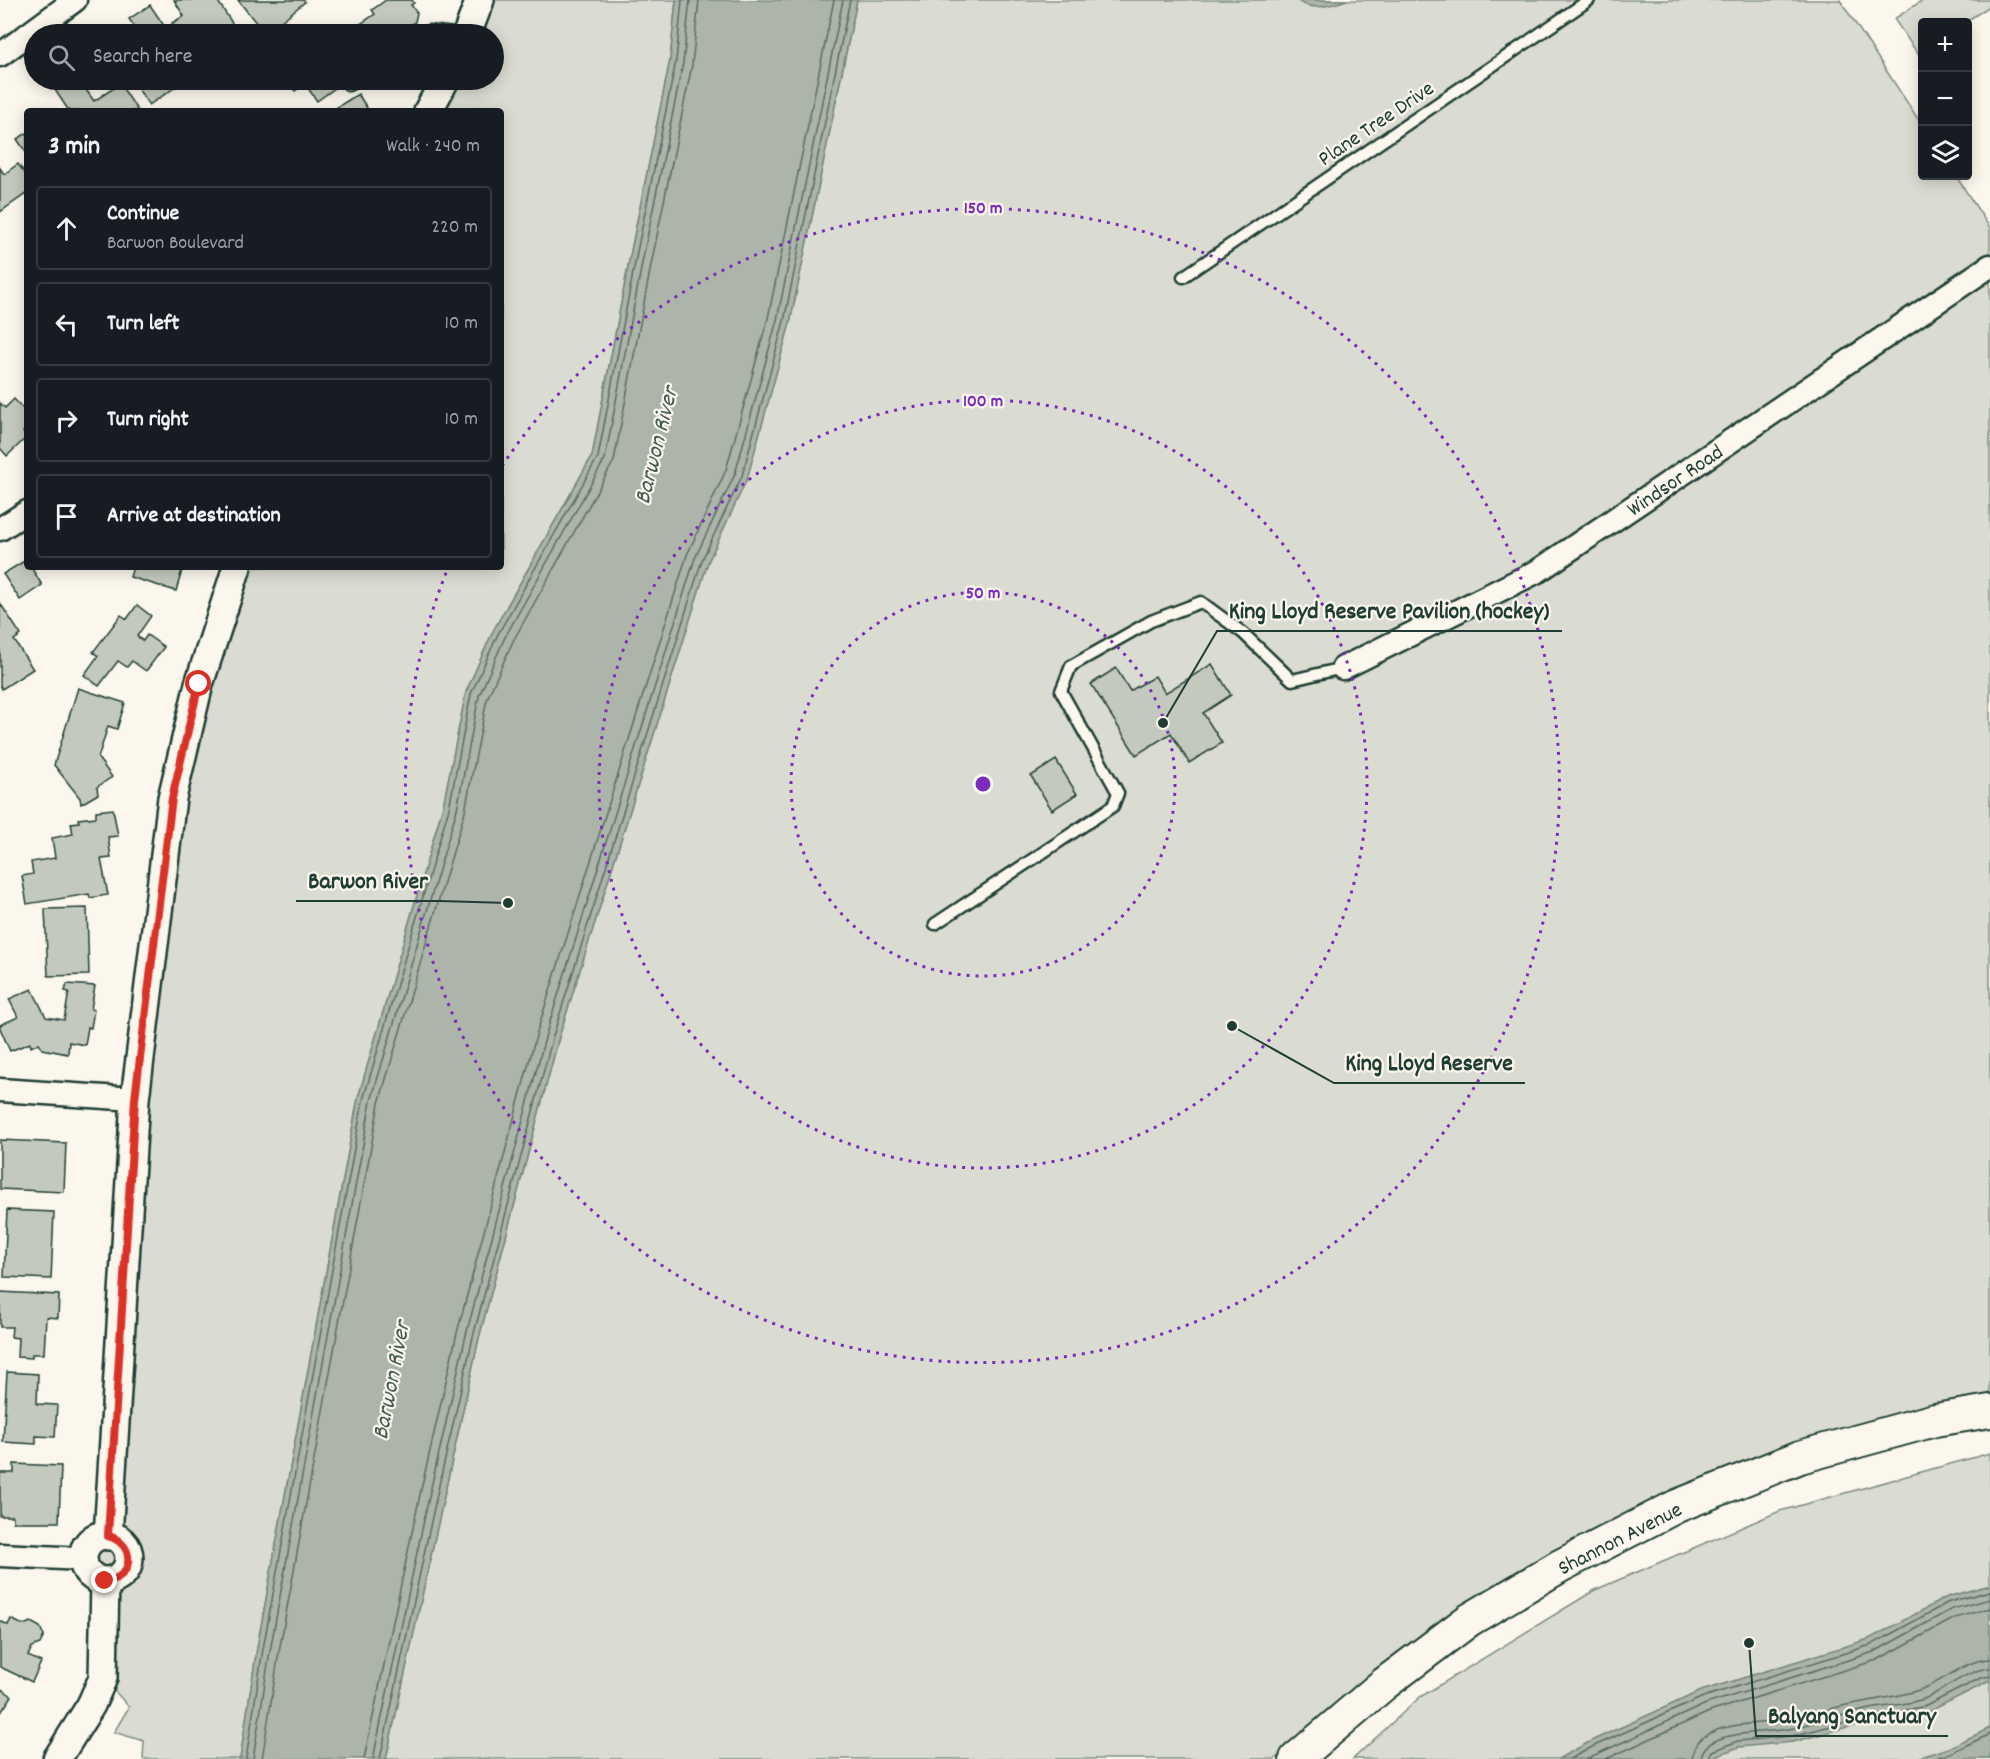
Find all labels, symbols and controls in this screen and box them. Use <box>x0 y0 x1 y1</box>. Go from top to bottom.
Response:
map controls <box>1918 18 1972 180</box>
button: + <box>1918 18 1972 72</box>
search box <box>24 24 504 90</box>
icon: search <box>45 41 78 74</box>
text: Search here <box>93 42 192 73</box>
button: − <box>1918 72 1972 126</box>
street label: Plane Tree Drive <box>1313 75 1441 175</box>
button: layers <box>1918 126 1972 180</box>
text: 3 min <box>48 129 100 166</box>
text: Walk · 240 m <box>386 133 480 161</box>
text: 150 m <box>964 197 1002 222</box>
text: Continue <box>107 199 179 230</box>
icon: ahead <box>50 212 83 245</box>
text: 220 m <box>431 214 478 242</box>
text: Barwon Boulevard <box>107 230 244 258</box>
icon: left <box>50 308 83 341</box>
text: Turn left <box>107 309 179 340</box>
text: 10 m <box>444 310 478 338</box>
water label: Barwon River <box>627 380 690 508</box>
text: 100 m <box>963 390 1003 415</box>
icon: right <box>50 404 83 437</box>
text: Turn right <box>107 405 189 436</box>
text: 10 m <box>444 406 478 434</box>
street label: Windsor Road <box>1621 438 1730 526</box>
icon: arrive <box>50 500 83 533</box>
text: Arrive at destination <box>107 501 281 532</box>
text: 50 m <box>966 582 1000 607</box>
callout: King Lloyd Reserve Pavilion (hockey) <box>1217 589 1562 631</box>
text: King Lloyd Reserve Pavilion (hockey) <box>1229 596 1549 630</box>
route start <box>185 670 211 696</box>
centre of rings <box>973 774 993 794</box>
callout: Barwon River <box>296 859 440 901</box>
text: Barwon River <box>308 866 429 900</box>
callout: King Lloyd Reserve <box>1334 1041 1525 1083</box>
text: King Lloyd Reserve <box>1345 1048 1513 1082</box>
water label: Barwon River <box>365 1315 422 1443</box>
street label: Shannon Avenue <box>1553 1496 1688 1585</box>
route end <box>91 1567 117 1593</box>
callout: Balyang Sanctuary <box>1756 1694 1948 1736</box>
text: Balyang Sanctuary <box>1768 1701 1937 1735</box>

